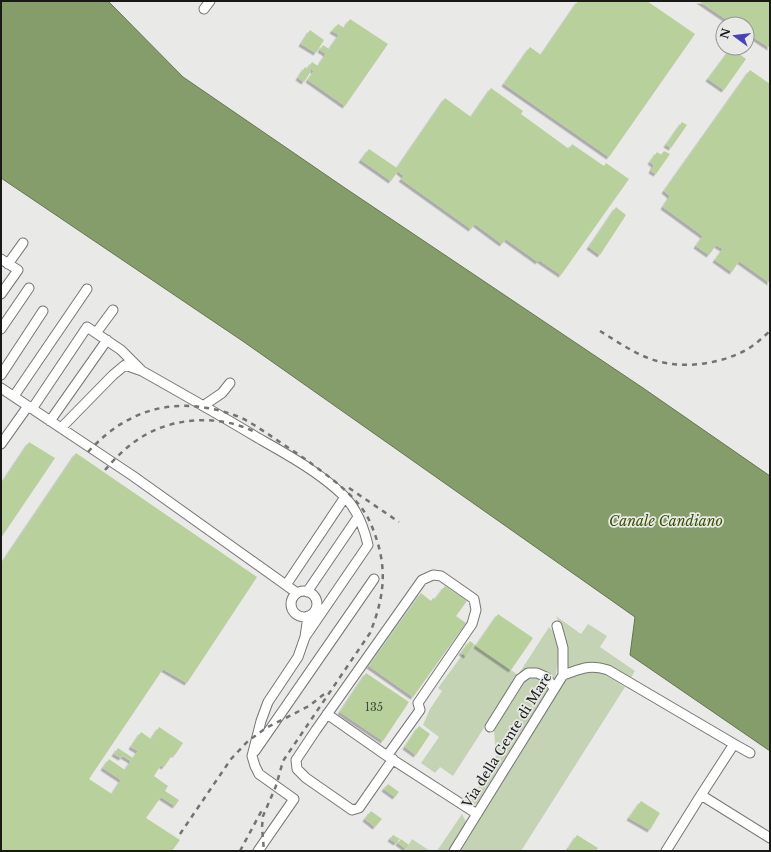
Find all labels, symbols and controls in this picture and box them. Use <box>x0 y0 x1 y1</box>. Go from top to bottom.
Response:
north arrow <box>715 16 755 56</box>
text: N <box>717 26 734 40</box>
water label: Canale Candiano <box>609 512 723 530</box>
street label: Via della Gente di Mare <box>458 669 556 812</box>
house number: 135 <box>365 700 383 714</box>

